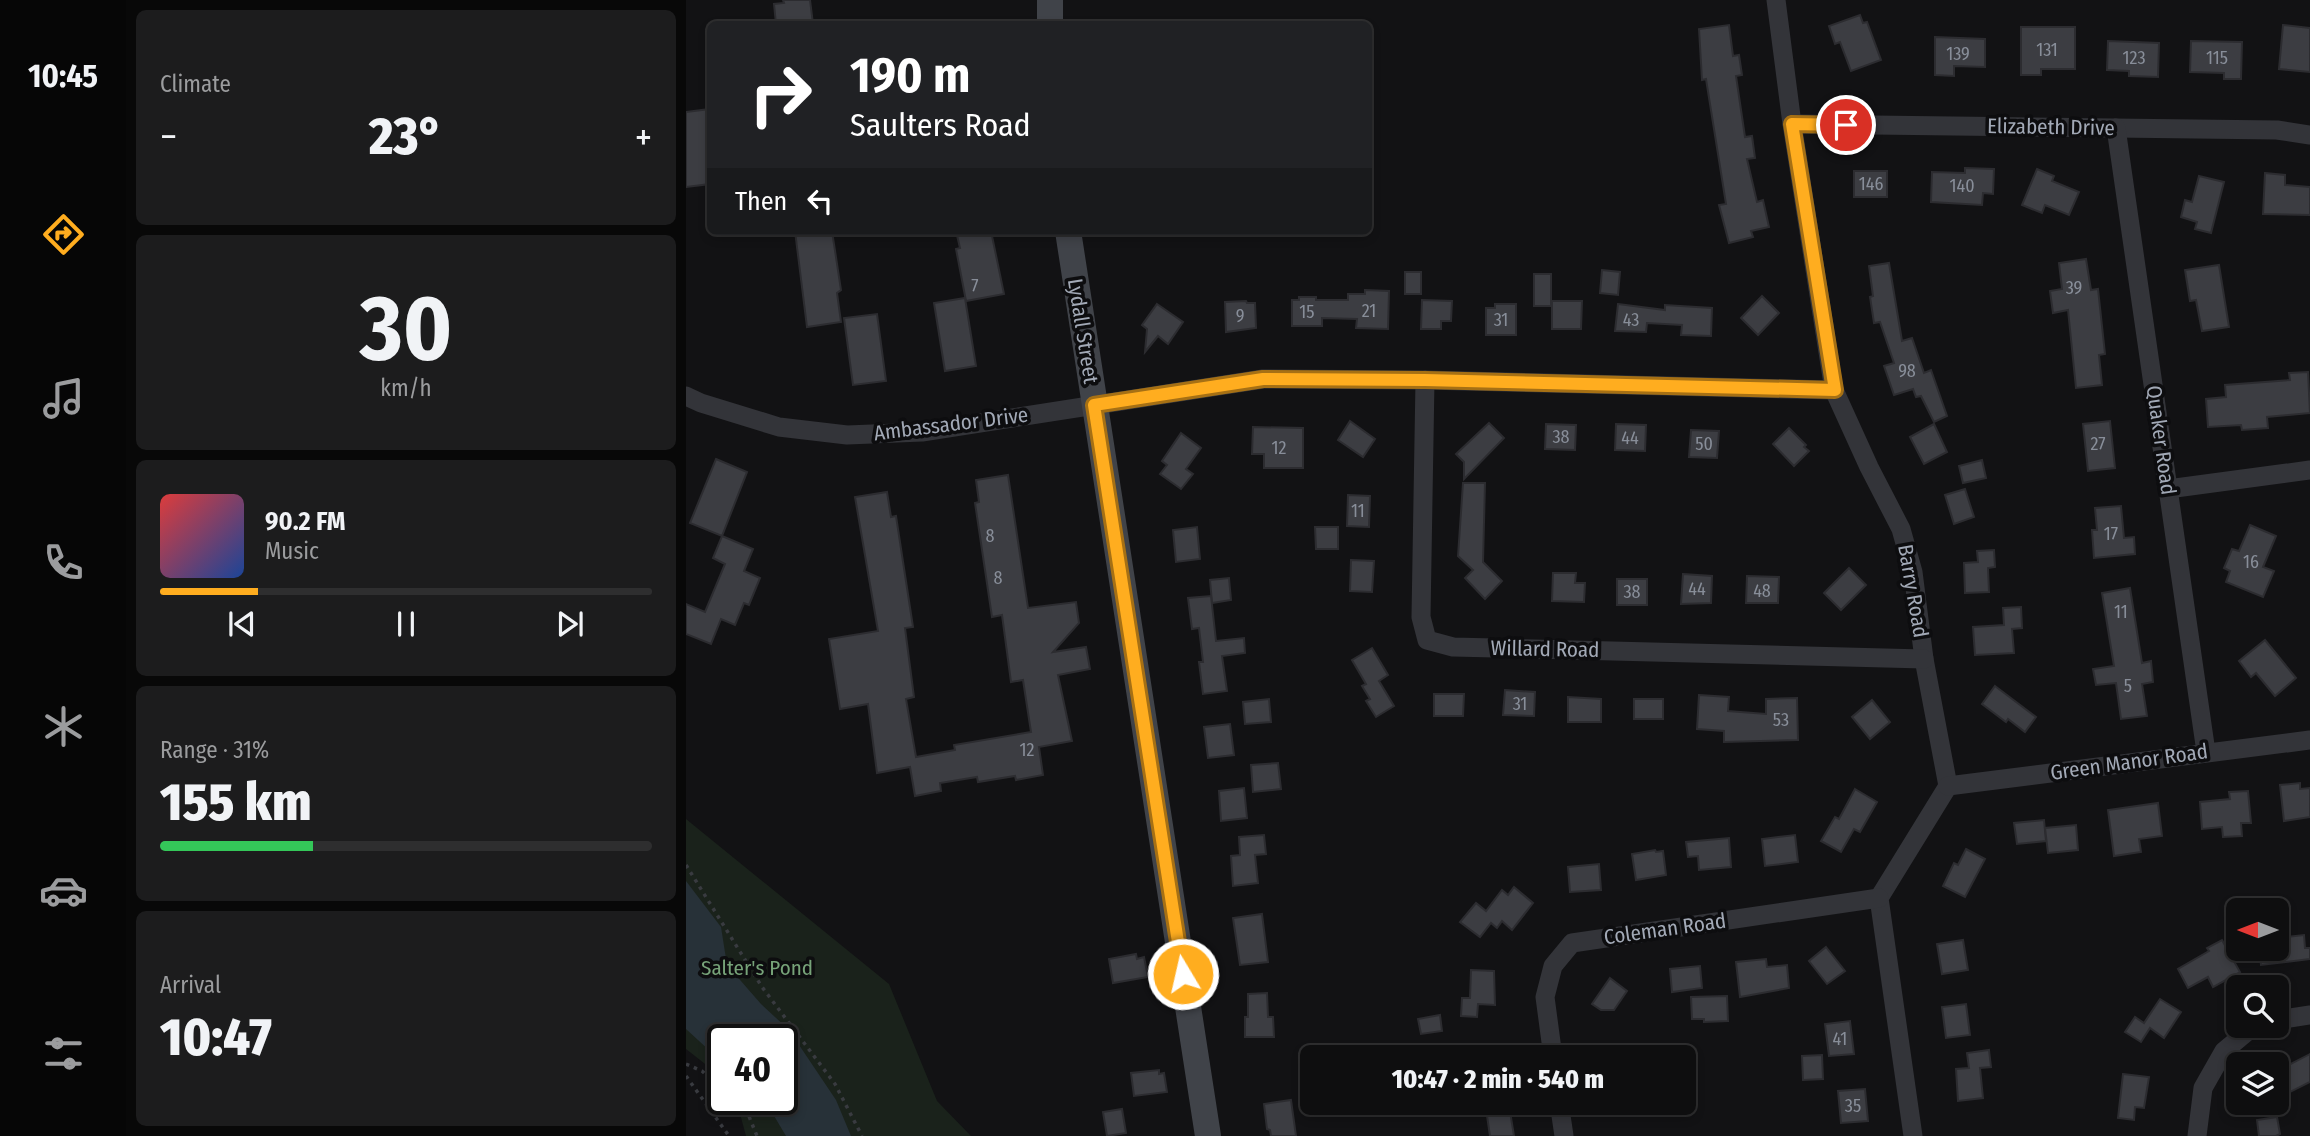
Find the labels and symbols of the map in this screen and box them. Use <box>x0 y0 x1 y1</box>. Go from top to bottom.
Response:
house number: 131 <box>2036 39 2058 61</box>
house number: 139 <box>1946 43 1970 65</box>
house number: 123 <box>2122 47 2146 69</box>
house number: 115 <box>2206 47 2228 69</box>
pin <box>1816 95 1876 155</box>
street label: Elizabeth Drive <box>1987 113 2115 141</box>
house number: 146 <box>1859 173 1883 195</box>
house number: 140 <box>1949 175 1975 197</box>
house number: 7 <box>971 275 979 297</box>
street label: Lydall Street <box>1062 277 1104 386</box>
house number: 39 <box>2066 277 2082 299</box>
house number: 21 <box>1362 300 1376 322</box>
house number: 15 <box>1299 301 1315 323</box>
house number: 9 <box>1236 305 1244 327</box>
house number: 31 <box>1494 309 1508 331</box>
house number: 43 <box>1623 309 1639 331</box>
house number: 98 <box>1898 360 1916 382</box>
street label: Quaker Road <box>2140 384 2182 496</box>
street label: Ambassador Drive <box>872 402 1030 446</box>
house number: 38 <box>1552 426 1570 448</box>
house number: 44 <box>1621 427 1639 449</box>
house number: 50 <box>1695 433 1713 455</box>
house number: 27 <box>2090 433 2106 455</box>
house number: 12 <box>1272 437 1287 459</box>
house number: 11 <box>1351 500 1365 522</box>
house number: 17 <box>2104 523 2118 545</box>
house number: 8 <box>986 525 995 547</box>
street label: Barry Road <box>1892 542 1934 640</box>
house number: 16 <box>2243 551 2259 573</box>
house number: 8 <box>994 567 1003 589</box>
house number: 44 <box>1688 578 1706 600</box>
house number: 48 <box>1753 580 1771 602</box>
house number: 38 <box>1623 581 1641 603</box>
house number: 11 <box>2114 601 2128 623</box>
street label: Willard Road <box>1490 635 1600 663</box>
house number: 5 <box>2124 675 2132 697</box>
house number: 31 <box>1513 693 1527 715</box>
house number: 53 <box>1773 709 1789 731</box>
street label: Green Manor Road <box>2049 738 2209 786</box>
house number: 12 <box>1020 739 1035 761</box>
north arrow <box>2226 898 2289 961</box>
street label: Coleman Road <box>1602 908 1728 950</box>
position arrow <box>1146 937 1220 1011</box>
park label: Salter's Pond <box>701 955 813 981</box>
speed limit sign: 40 <box>707 1024 798 1115</box>
house number: 41 <box>1833 1028 1847 1050</box>
house number: 35 <box>1845 1095 1861 1117</box>

